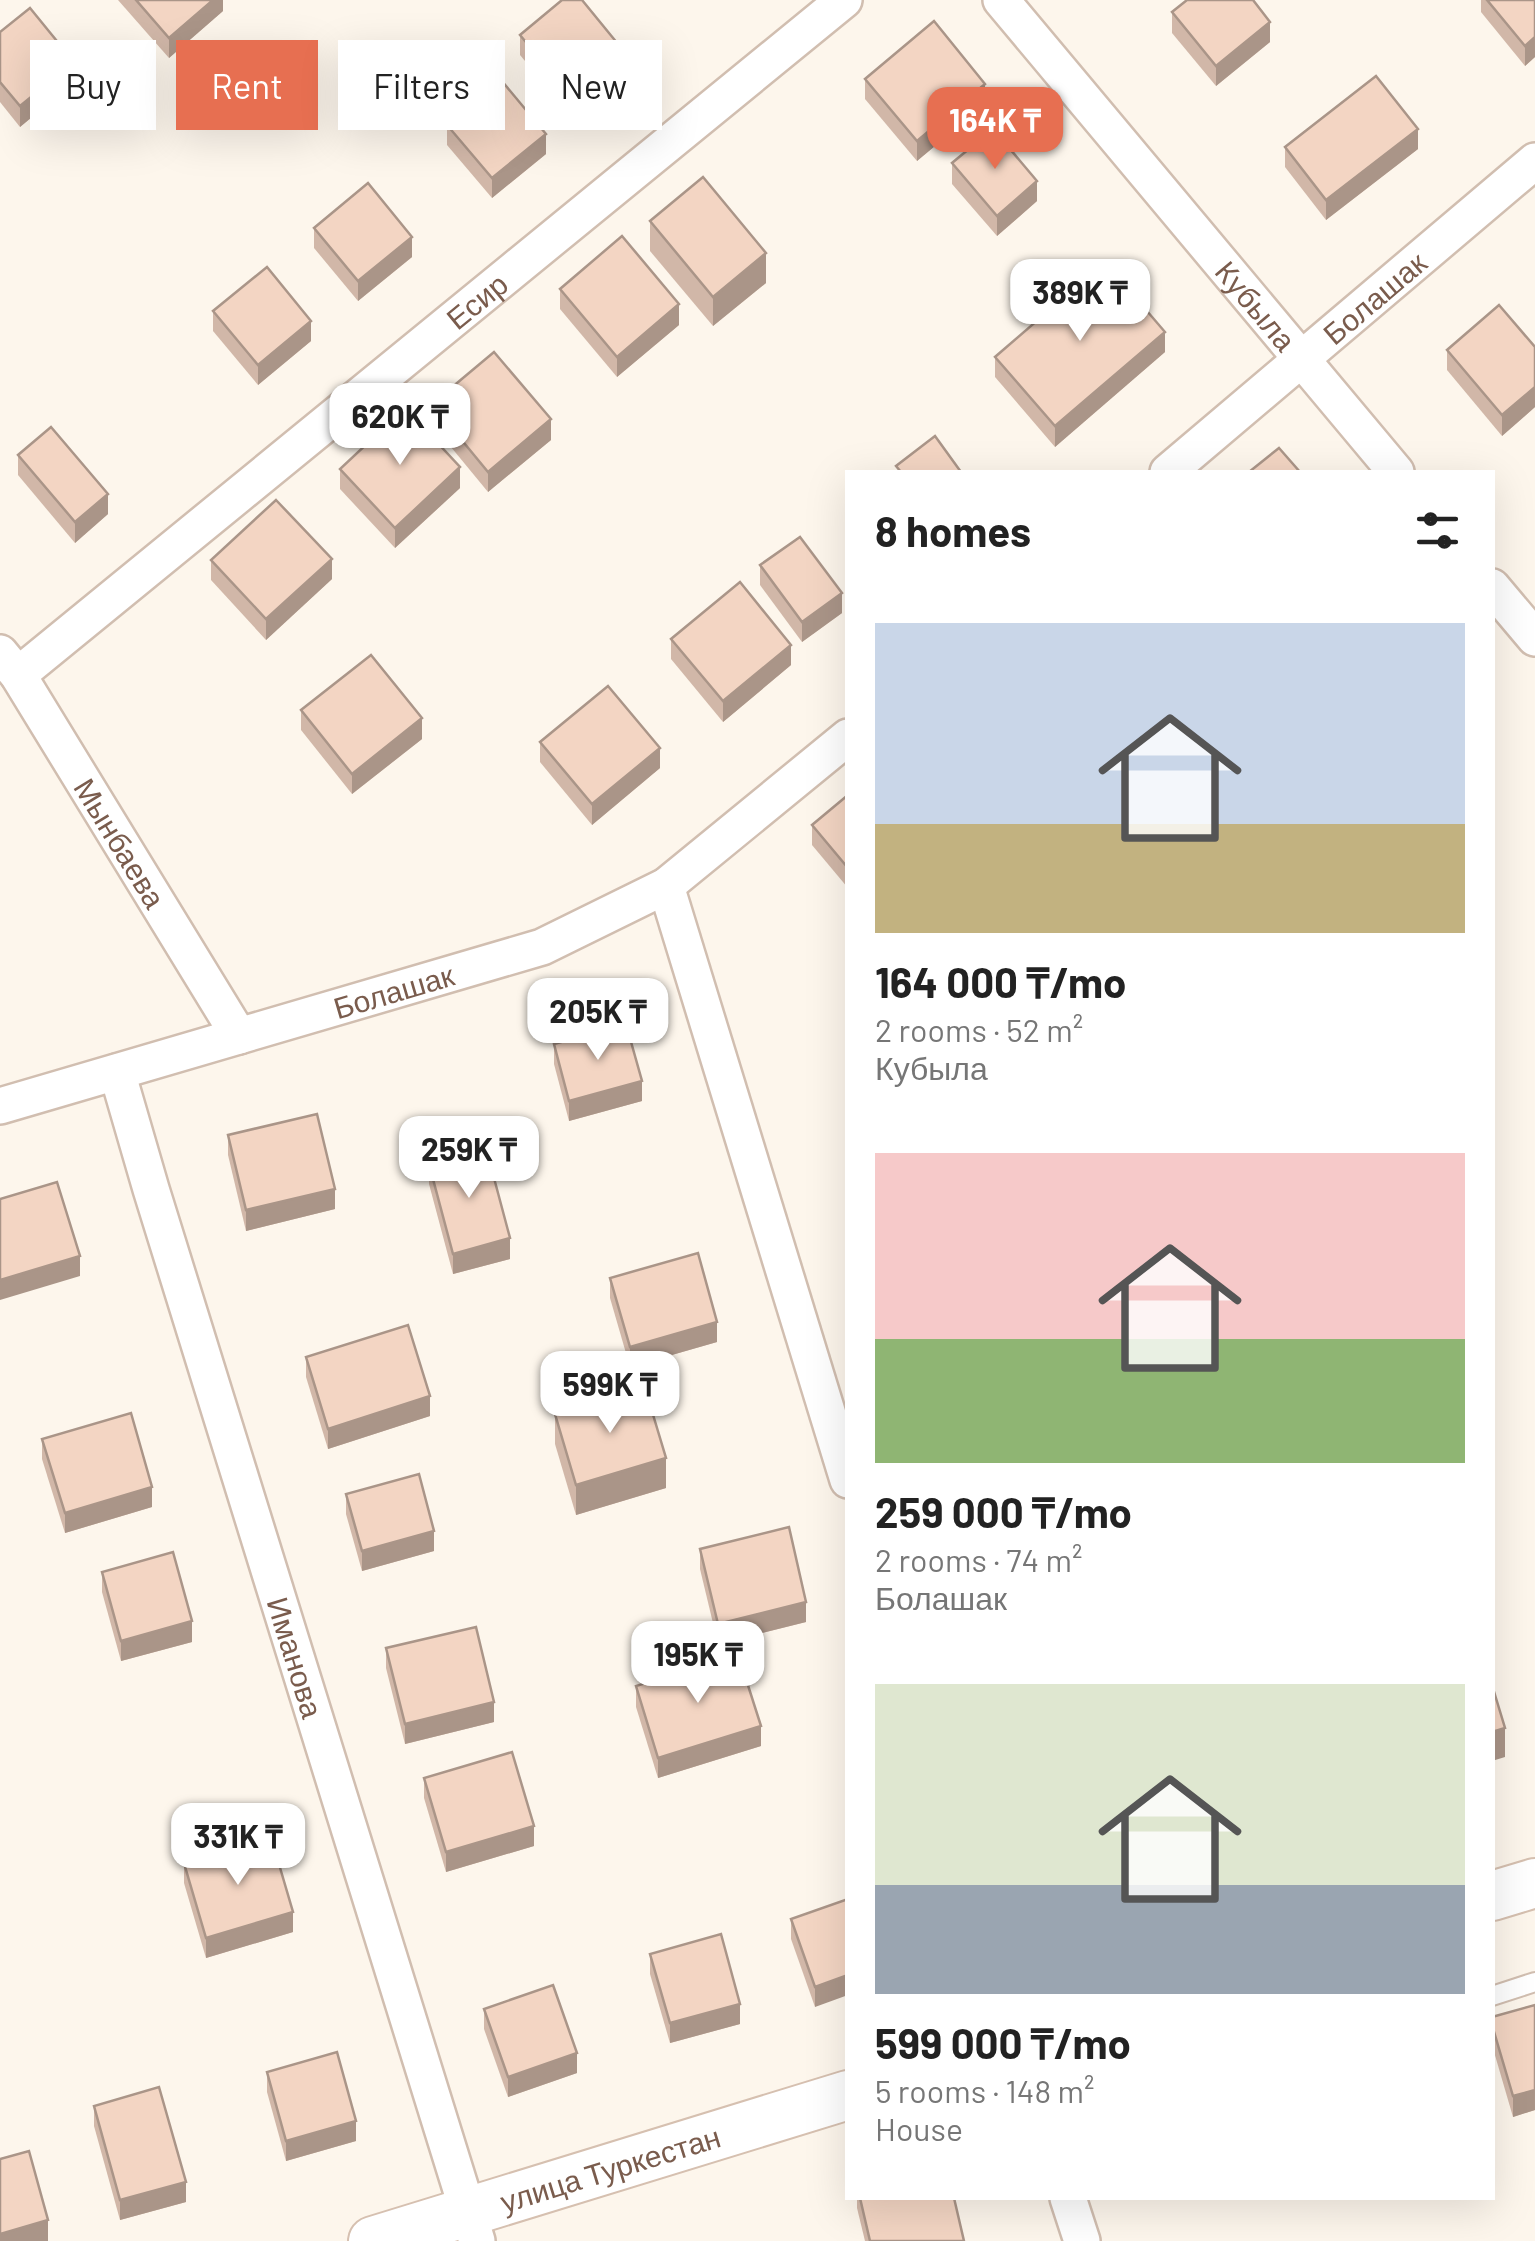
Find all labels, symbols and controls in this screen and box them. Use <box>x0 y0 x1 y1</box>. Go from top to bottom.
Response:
chip: Buy <box>30 40 156 130</box>
chip: Rent <box>176 40 318 130</box>
chip: Filters <box>338 40 505 130</box>
chip: New <box>525 40 662 130</box>
pin: 164K ₸ <box>914 87 1076 172</box>
text: 164K ₸ <box>949 100 1041 138</box>
street label: Болашак <box>1315 243 1434 351</box>
street label: Кубыла <box>1209 253 1304 358</box>
pin: 389K ₸ <box>999 259 1161 344</box>
street label: Есир <box>439 265 514 336</box>
text: 389K ₸ <box>1032 272 1128 310</box>
pin: 620K ₸ <box>319 383 481 468</box>
text: 620K ₸ <box>351 396 449 434</box>
icon: filters <box>1410 503 1465 558</box>
text: 8 homes <box>875 505 1031 555</box>
icon: home <box>1080 688 1260 868</box>
street label: Мынбаева <box>67 771 174 914</box>
street label: Болашак <box>329 956 459 1025</box>
text: 164 000 ₸/mo <box>875 956 1126 1006</box>
pin: 205K ₸ <box>517 978 679 1063</box>
text: 205K ₸ <box>549 991 647 1029</box>
text: 2 rooms · 52 m² <box>875 1010 1083 1048</box>
text: Кубыла <box>875 1048 988 1086</box>
pin: 259K ₸ <box>388 1116 550 1201</box>
text: 259K ₸ <box>421 1129 517 1167</box>
icon: home <box>1080 1218 1260 1398</box>
pin: 599K ₸ <box>529 1351 691 1436</box>
text: 599K ₸ <box>562 1364 658 1402</box>
text: 259 000 ₸/mo <box>875 1486 1132 1536</box>
text: 2 rooms · 74 m² <box>875 1540 1082 1578</box>
text: Болашак <box>875 1578 1007 1616</box>
street label: Иманова <box>260 1592 332 1722</box>
pin: 195K ₸ <box>617 1621 779 1706</box>
text: 195K ₸ <box>653 1634 743 1672</box>
icon: home <box>1080 1749 1260 1929</box>
pin: 331K ₸ <box>157 1803 319 1888</box>
text: 331K ₸ <box>193 1816 283 1854</box>
text: 599 000 ₸/mo <box>875 2017 1131 2067</box>
text: 5 rooms · 148 m² <box>875 2071 1094 2109</box>
text: House <box>875 2109 963 2147</box>
street label: улица Туркестан <box>496 2117 724 2219</box>

